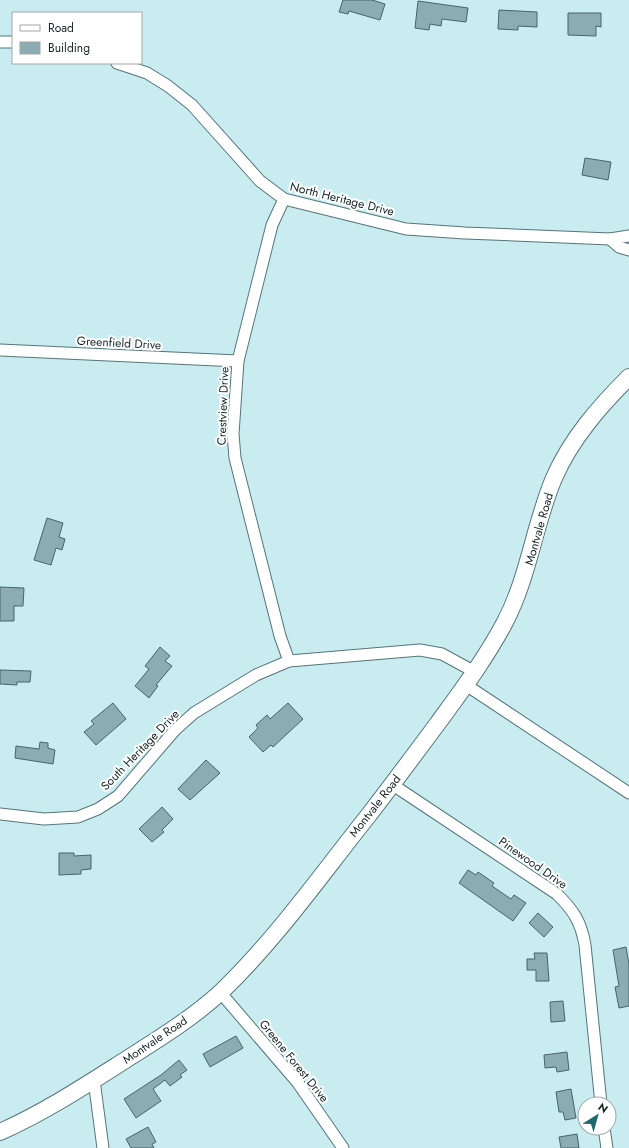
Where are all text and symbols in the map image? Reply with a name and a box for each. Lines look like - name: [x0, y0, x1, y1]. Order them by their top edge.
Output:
- legend: [12, 12, 142, 64]
- text: Road: [48, 19, 74, 37]
- text: Building: [48, 39, 90, 57]
- street label: North Heritage Drive: [288, 177, 396, 221]
- street label: Greenfield Drive: [76, 332, 162, 354]
- street label: Crestview Drive: [213, 366, 233, 446]
- street label: Montvale Road: [520, 491, 558, 567]
- street label: South Heritage Drive: [97, 706, 183, 794]
- street label: Montvale Road: [345, 771, 405, 841]
- street label: Pinewood Drive: [495, 833, 571, 893]
- street label: Montvale Road: [119, 1012, 191, 1068]
- street label: Greene Forest Drive: [255, 1016, 333, 1106]
- north arrow: [577, 1096, 617, 1136]
- text: N: [595, 1099, 611, 1117]

